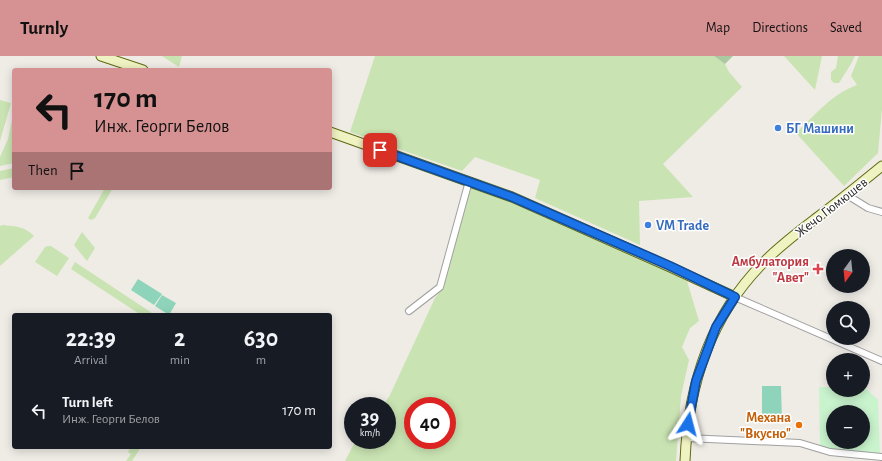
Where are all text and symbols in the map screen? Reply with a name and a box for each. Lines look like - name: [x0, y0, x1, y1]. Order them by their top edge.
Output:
- text: Turnly: [20, 19, 68, 38]
- text: Map: [706, 21, 730, 35]
- text: Directions: [752, 21, 808, 35]
- text: Saved: [830, 21, 862, 35]
- icon: left: [28, 84, 80, 136]
- text: 170 m: [94, 85, 158, 113]
- text: Инж. Георги Белов: [94, 118, 229, 136]
- place label: БГ Машини: [786, 122, 854, 136]
- marker: БГ Машини: [773, 123, 783, 133]
- pin: [363, 133, 397, 167]
- icon: arrive: [369, 139, 391, 161]
- icon: arrive: [66, 160, 88, 182]
- text: Then: [28, 163, 58, 178]
- street label: Жечо Гюмюшев: [793, 175, 871, 240]
- place label: VM Trade: [656, 219, 709, 233]
- marker: VM Trade: [643, 220, 653, 230]
- north arrow: [826, 249, 870, 293]
- map controls: [826, 249, 870, 449]
- place label: Амбулатория "Авет": [731, 255, 809, 285]
- marker: Амбулатория "Авет": [812, 263, 824, 275]
- button: search: [826, 301, 870, 345]
- text: 22:39: [66, 327, 116, 351]
- text: 2: [174, 327, 185, 351]
- text: 630: [244, 327, 278, 351]
- button: +: [826, 353, 870, 397]
- text: Arrival: [74, 354, 108, 367]
- text: min: [170, 354, 190, 367]
- text: m: [256, 354, 266, 367]
- text: Turn left: [62, 395, 113, 410]
- speed limit sign: 40: [404, 397, 456, 449]
- icon: left: [28, 400, 50, 422]
- text: 170 m: [282, 403, 316, 418]
- position arrow: [667, 403, 709, 445]
- button: −: [826, 405, 870, 449]
- text: 39: [361, 408, 379, 428]
- place label: Механа "Вкусно": [740, 411, 791, 441]
- text: Инж. Георги Белов: [62, 413, 160, 426]
- marker: Механа "Вкусно": [794, 420, 804, 430]
- text: km/h: [360, 428, 380, 438]

